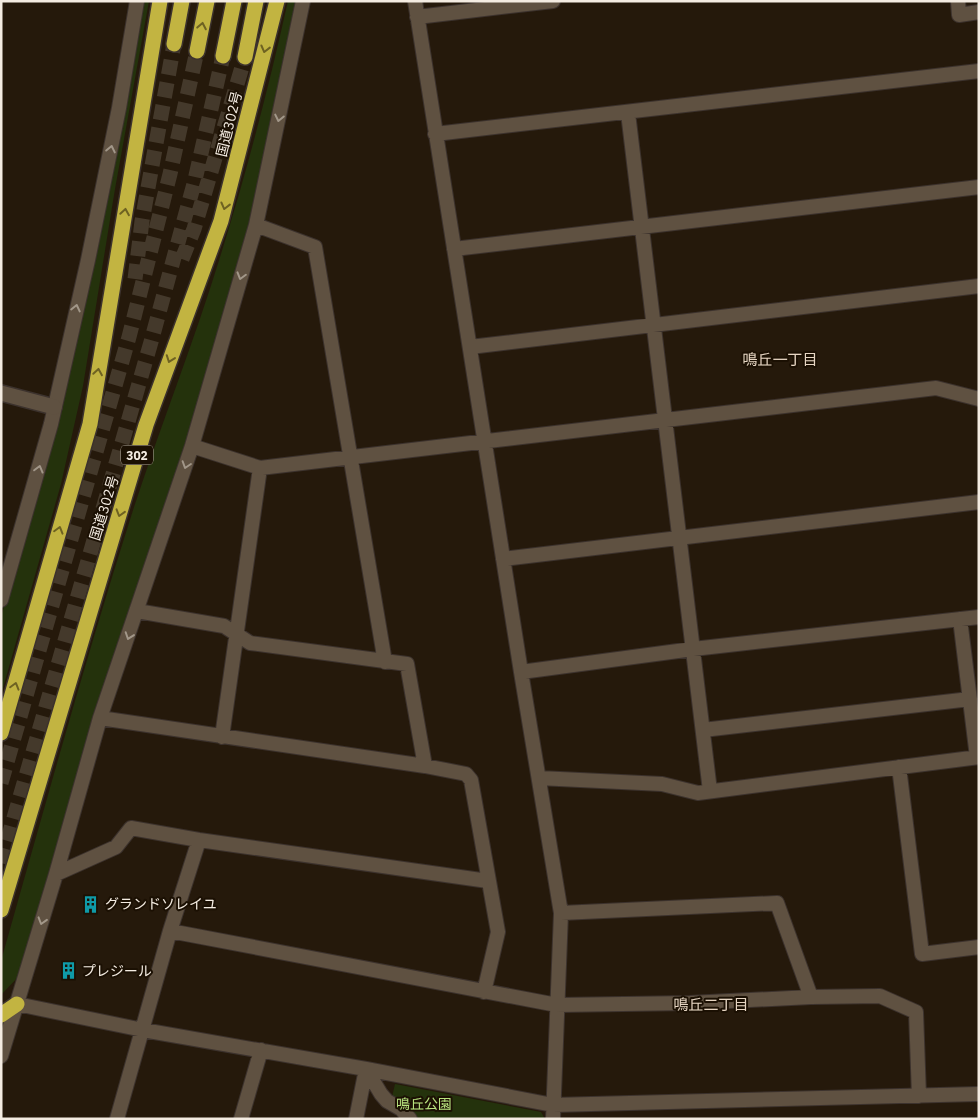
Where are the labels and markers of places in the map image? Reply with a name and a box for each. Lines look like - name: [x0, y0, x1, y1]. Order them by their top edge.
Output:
- building icon: グランドソレイユ: [81, 894, 101, 914]
- place label: グランドソレイユ: [105, 895, 217, 913]
- building icon: プレジール: [58, 961, 78, 981]
- place label: プレジール: [82, 962, 152, 980]

